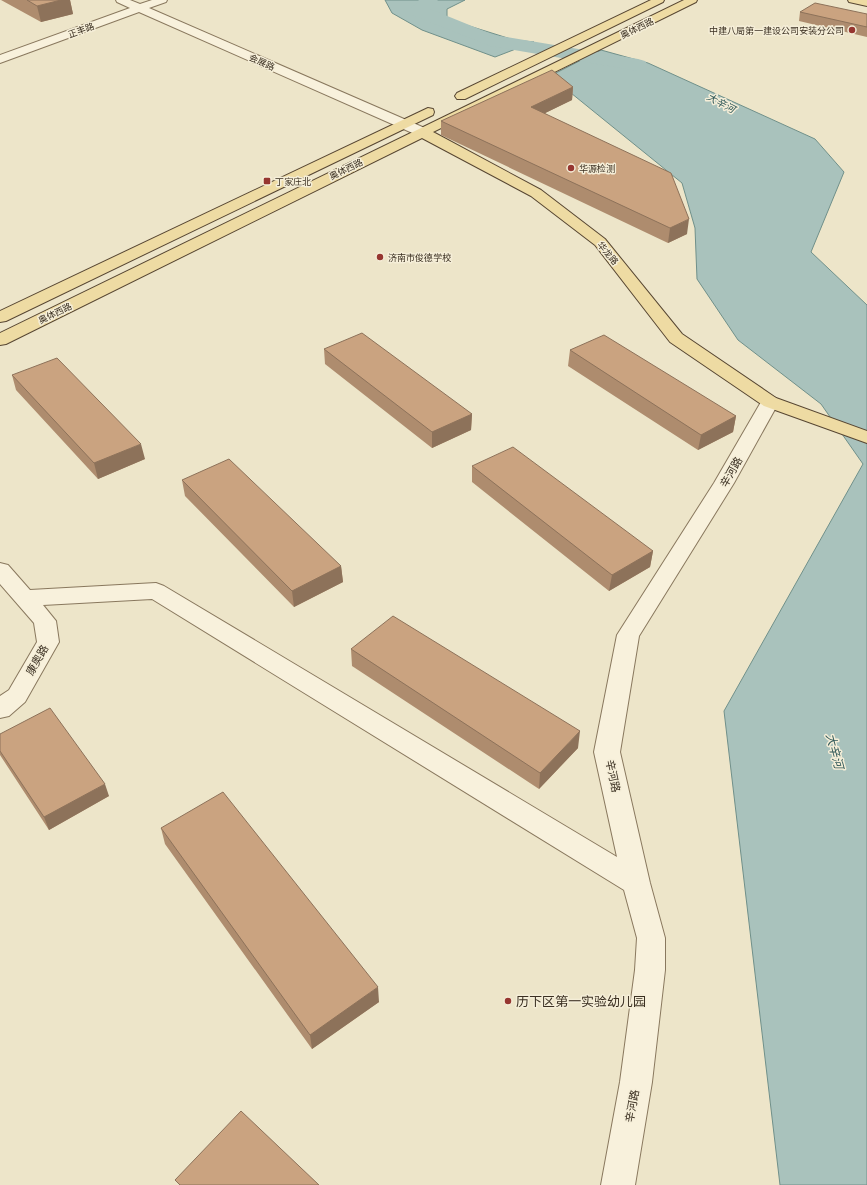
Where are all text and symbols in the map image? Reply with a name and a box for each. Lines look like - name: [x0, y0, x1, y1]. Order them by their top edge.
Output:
- street label: 奥体西路: [618, 15, 656, 41]
- street label: 正丰路: [66, 20, 96, 40]
- place label: 中建八局第一建设公司安装分公司: [709, 25, 844, 36]
- marker: 中建八局第一建设公司安装分公司: [847, 25, 857, 35]
- street label: 会展路: [247, 51, 277, 73]
- water label: 大辛河: [705, 90, 739, 117]
- street label: 奥体西路: [327, 156, 365, 182]
- marker: 华源检测: [566, 163, 576, 173]
- place label: 华源检测: [579, 163, 615, 174]
- marker: 丁家庄北: [262, 176, 272, 186]
- place label: 丁家庄北: [275, 176, 311, 187]
- street label: 华龙路: [595, 239, 621, 267]
- marker: 济南市俊德学校: [375, 252, 385, 262]
- place label: 济南市俊德学校: [388, 252, 452, 263]
- street label: 奥体西路: [36, 300, 74, 326]
- street label: 辛河路: [717, 454, 745, 490]
- street label: 康奥路: [23, 642, 51, 678]
- water label: 大辛河: [823, 732, 847, 772]
- street label: 辛河路: [603, 758, 623, 794]
- place label: 历下区第一实验幼儿园: [516, 993, 646, 1010]
- marker: 历下区第一实验幼儿园: [503, 996, 513, 1006]
- street label: 辛河路: [622, 1089, 642, 1123]

